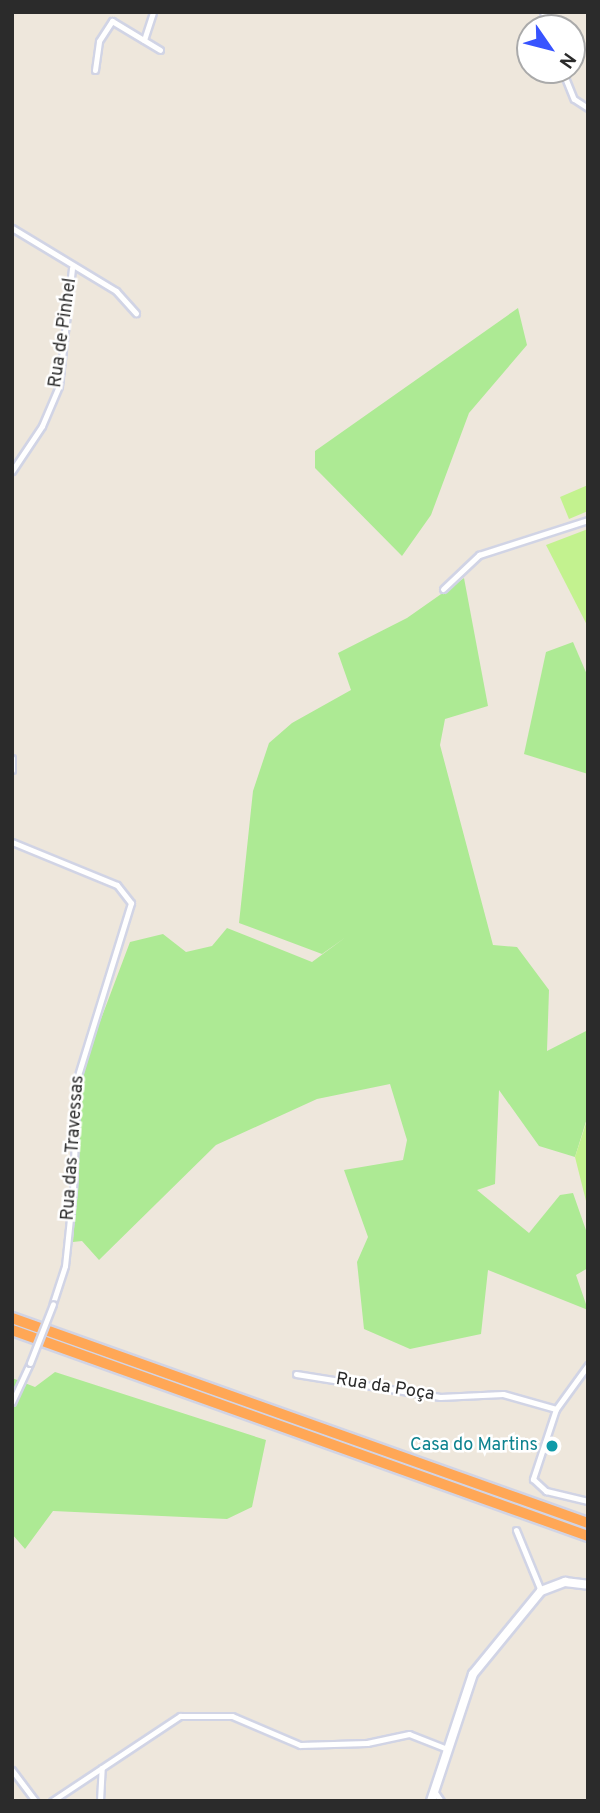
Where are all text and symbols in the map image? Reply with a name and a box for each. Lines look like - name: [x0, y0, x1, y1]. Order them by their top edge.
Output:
- north arrow: [516, 14, 586, 84]
- text: N: [553, 47, 580, 72]
- street label: Rua de Pinhel: [46, 277, 82, 389]
- street label: Rua das Travessas: [58, 1074, 90, 1222]
- street label: Rua da Poça: [334, 1370, 436, 1406]
- place label: Casa do Martins: [410, 1435, 538, 1457]
- marker: Casa do Martins: [544, 1438, 560, 1454]

